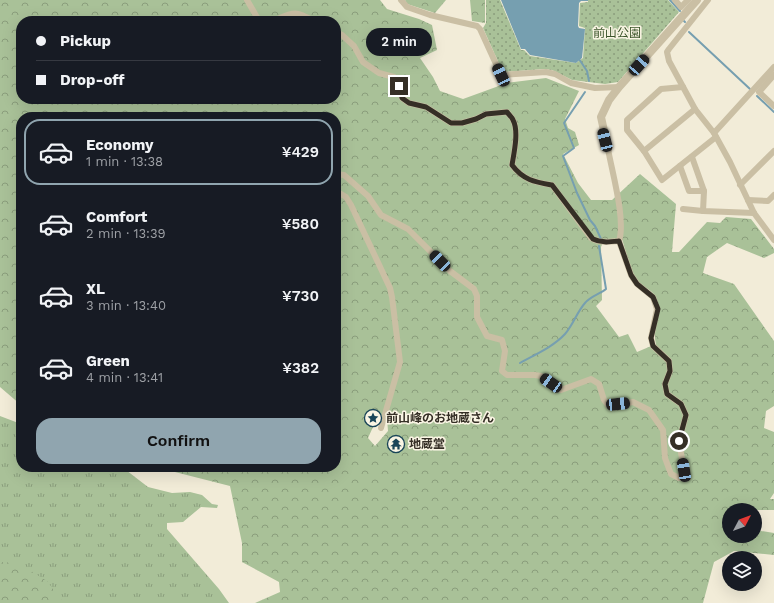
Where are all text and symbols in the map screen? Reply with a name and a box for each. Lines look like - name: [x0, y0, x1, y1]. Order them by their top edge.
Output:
- park label: 前山公園: [593, 26, 641, 40]
- callout: 2 min: [366, 28, 432, 56]
- text: Pickup: [60, 32, 111, 50]
- text: 2 min: [381, 34, 417, 49]
- car: [627, 52, 651, 78]
- car: [490, 62, 512, 88]
- text: Drop-off: [60, 71, 125, 89]
- route end: [390, 77, 408, 95]
- car: [596, 127, 614, 153]
- icon: car: [38, 134, 74, 170]
- text: Economy: [86, 136, 153, 154]
- text: ¥429: [282, 143, 319, 161]
- text: 1 min · 13:38: [86, 154, 163, 169]
- icon: car: [38, 206, 74, 242]
- text: Comfort: [86, 208, 147, 226]
- text: ¥580: [282, 215, 319, 233]
- text: 2 min · 13:39: [86, 226, 166, 241]
- car: [427, 248, 453, 274]
- icon: car: [38, 278, 74, 314]
- text: XL: [86, 280, 105, 298]
- text: ¥730: [282, 287, 319, 305]
- text: 3 min · 13:40: [86, 298, 166, 313]
- icon: car: [38, 350, 74, 386]
- text: Green: [86, 352, 130, 370]
- text: ¥382: [282, 359, 319, 377]
- text: 4 min · 13:41: [86, 370, 163, 385]
- car: [538, 371, 564, 395]
- car: [605, 397, 631, 411]
- place icon: 前山峰のお地蔵さん: [363, 408, 383, 428]
- place label: 前山峰のお地蔵さん: [386, 411, 494, 425]
- button: Confirm: [36, 418, 321, 464]
- route start: [670, 432, 688, 450]
- temple icon: 地蔵堂: [386, 434, 406, 454]
- place label: 地蔵堂: [409, 437, 445, 451]
- car: [676, 457, 692, 483]
- north arrow: [722, 503, 762, 543]
- map controls: [722, 503, 762, 591]
- button: layers: [722, 551, 762, 591]

